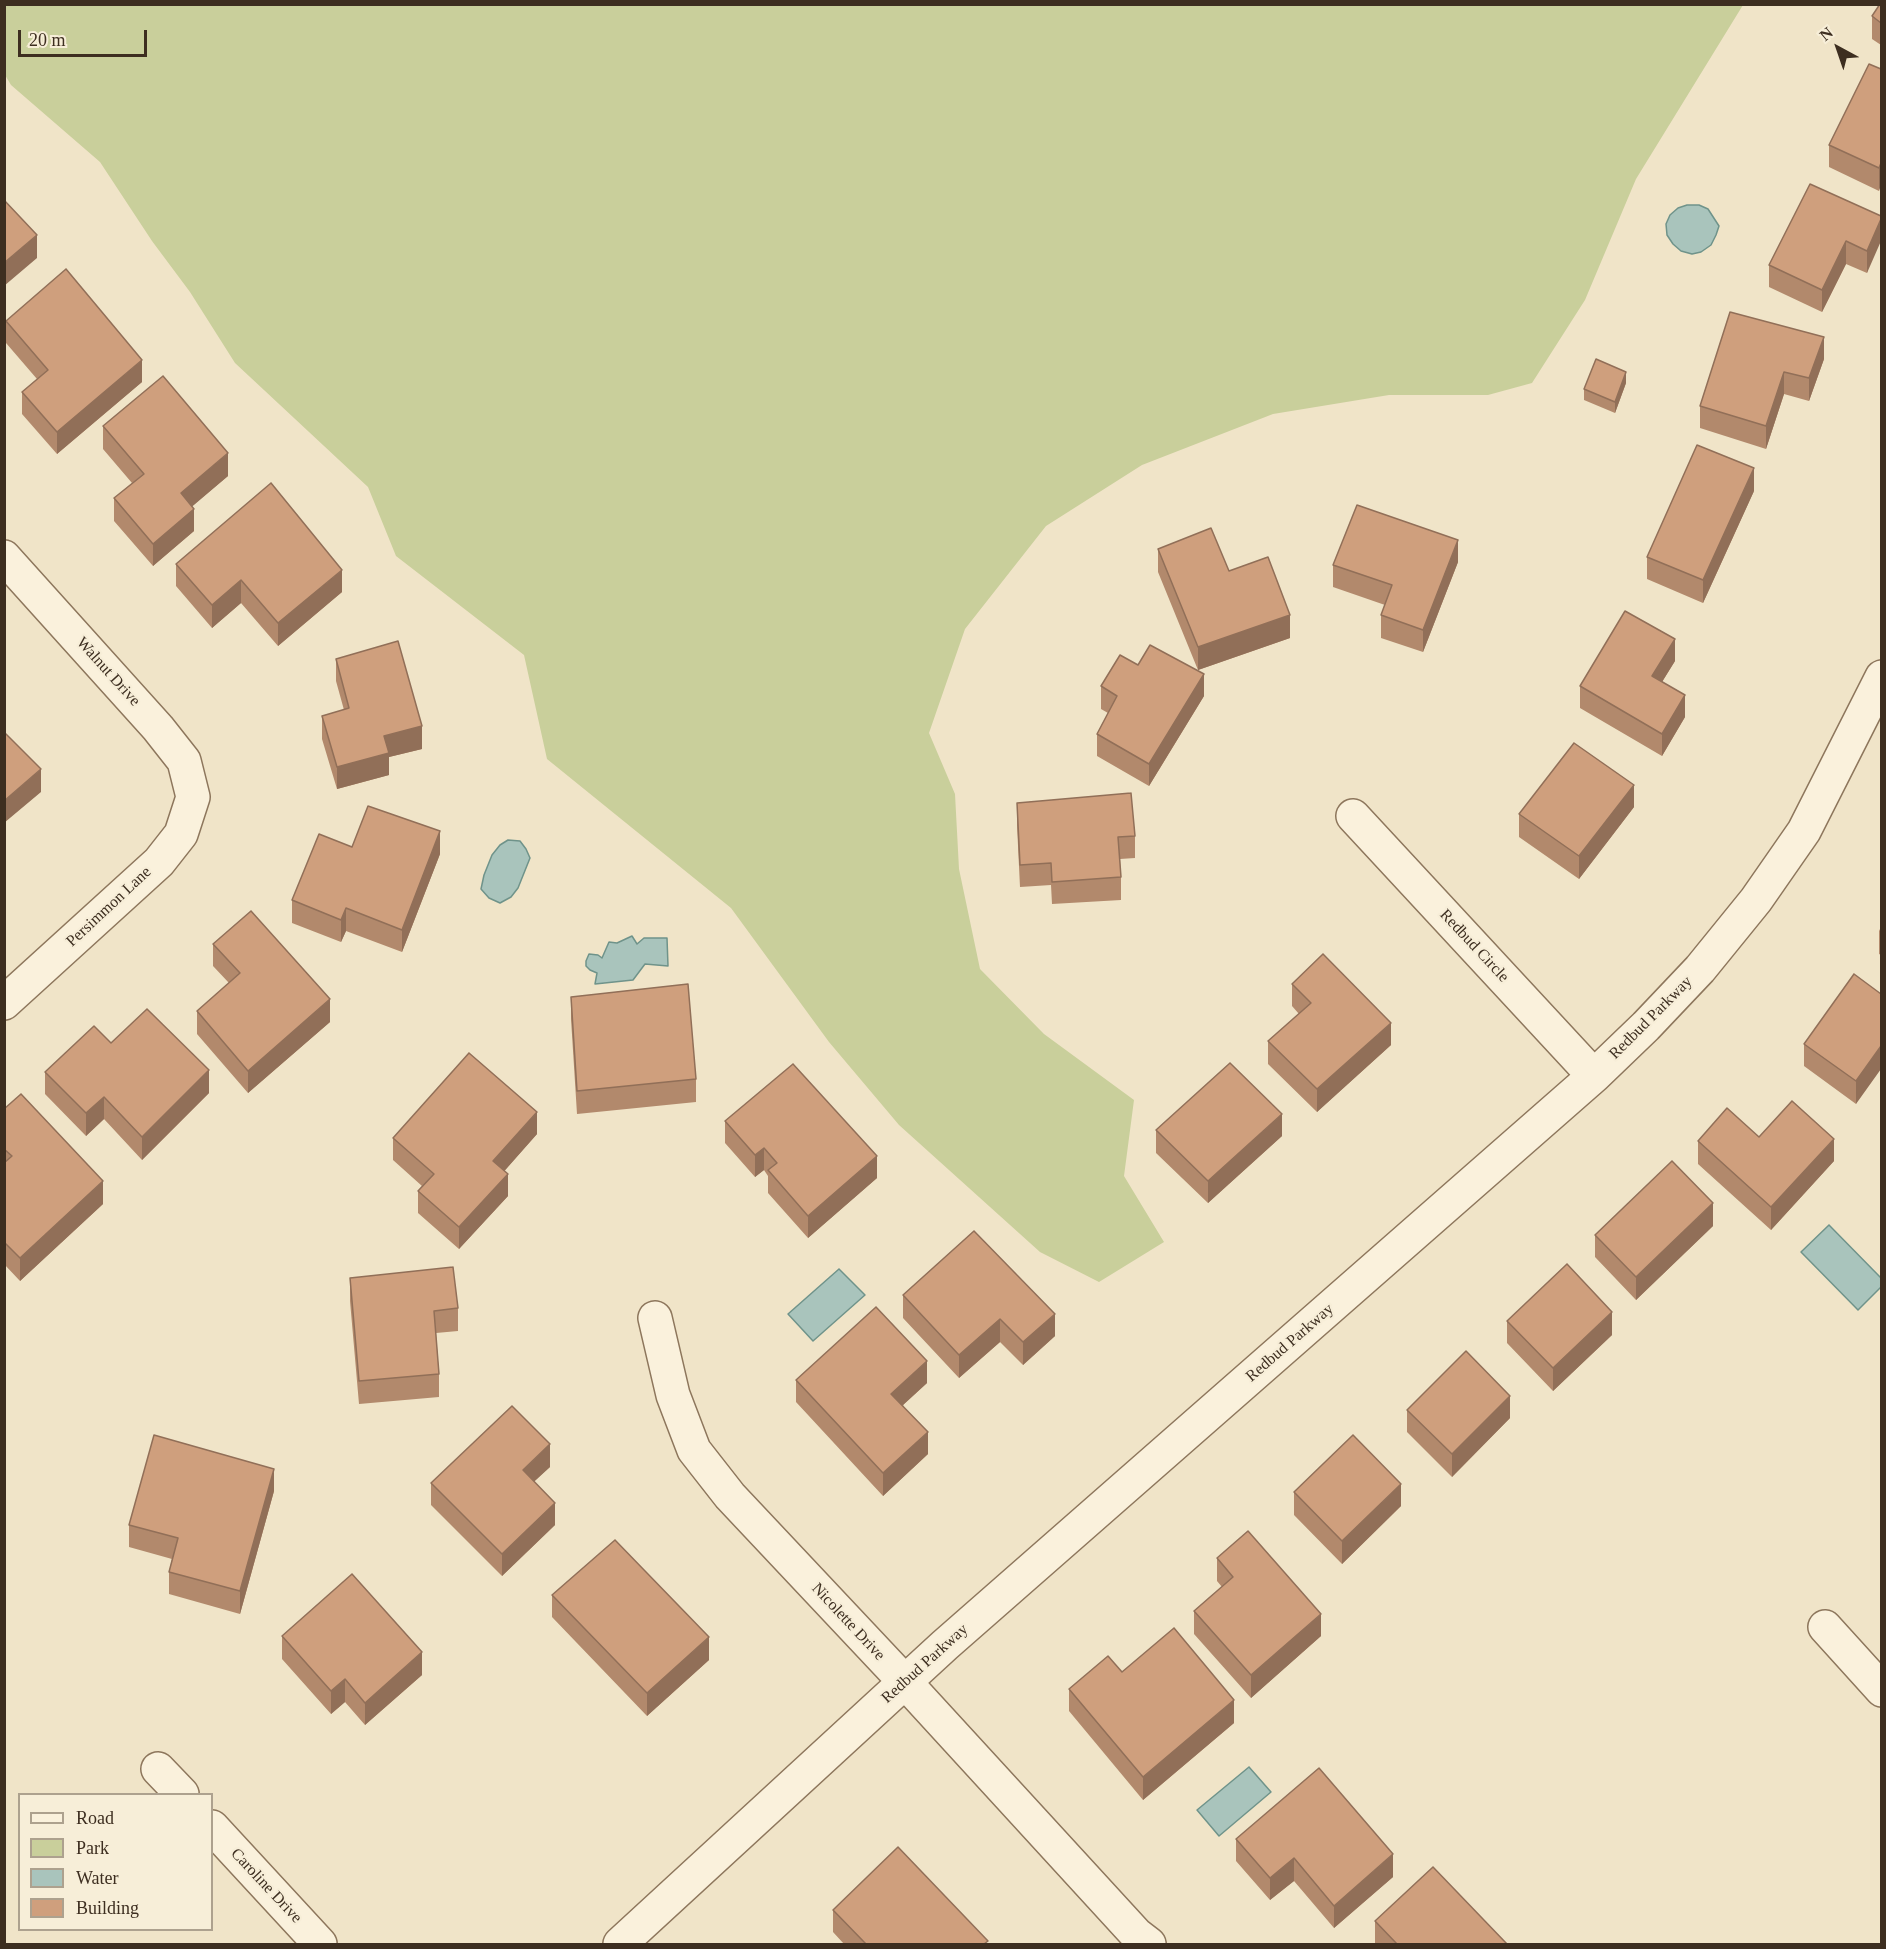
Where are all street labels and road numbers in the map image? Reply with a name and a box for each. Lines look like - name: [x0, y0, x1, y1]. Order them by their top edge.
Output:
- street label: Walnut Drive: [72, 634, 144, 710]
- street label: Persimmon Lane: [63, 863, 155, 951]
- street label: Redbud Circle: [1435, 905, 1513, 987]
- street label: Redbud Parkway: [1605, 972, 1697, 1064]
- street label: Redbud Parkway: [1242, 1300, 1338, 1386]
- street label: Nicolette Drive: [807, 1579, 889, 1665]
- street label: Redbud Parkway: [878, 1620, 972, 1708]
- street label: Caroline Drive: [226, 1845, 306, 1927]

